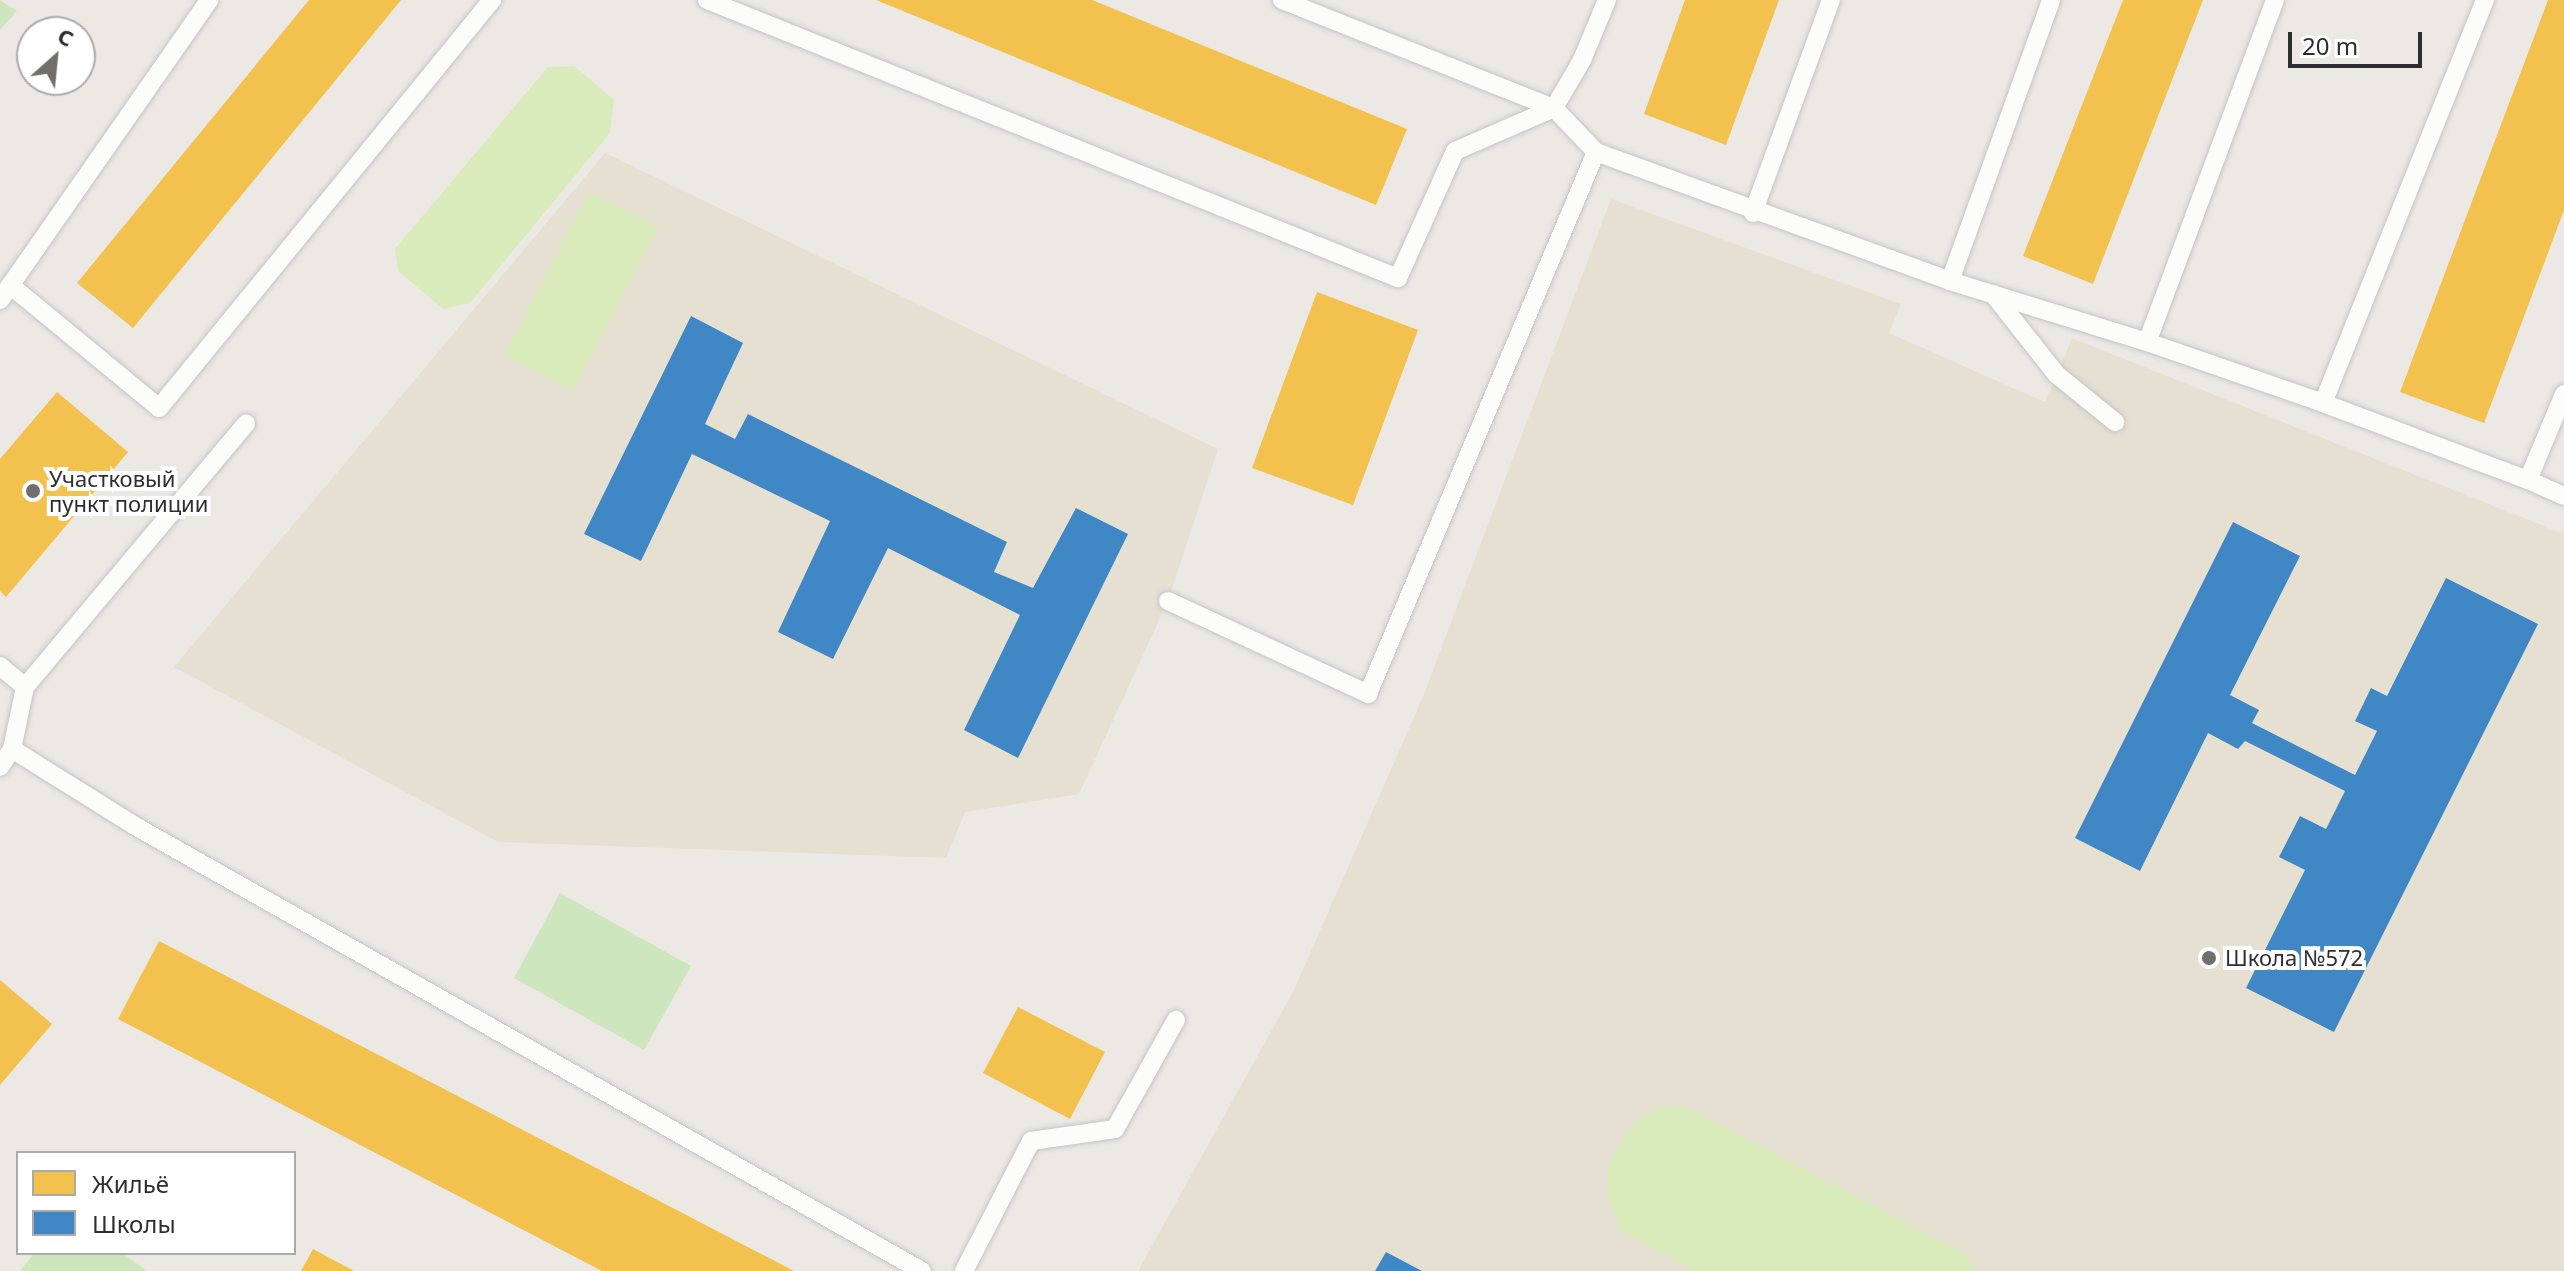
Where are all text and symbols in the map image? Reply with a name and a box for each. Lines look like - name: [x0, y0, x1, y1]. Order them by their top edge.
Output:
- north arrow: [16, 16, 96, 96]
- scale bar: [2292, 16, 2426, 66]
- text: С: [53, 20, 79, 53]
- text: 20 m: [2302, 29, 2358, 62]
- place label: Участковый пункт полиции: [49, 465, 208, 516]
- marker: Участковый пункт полиции: [24, 482, 42, 500]
- place label: Школа №572: [2225, 945, 2363, 971]
- marker: Школа №572: [2200, 949, 2218, 967]
- legend: [16, 1151, 296, 1255]
- text: Жильё: [92, 1167, 169, 1200]
- text: Школы: [92, 1207, 176, 1240]

